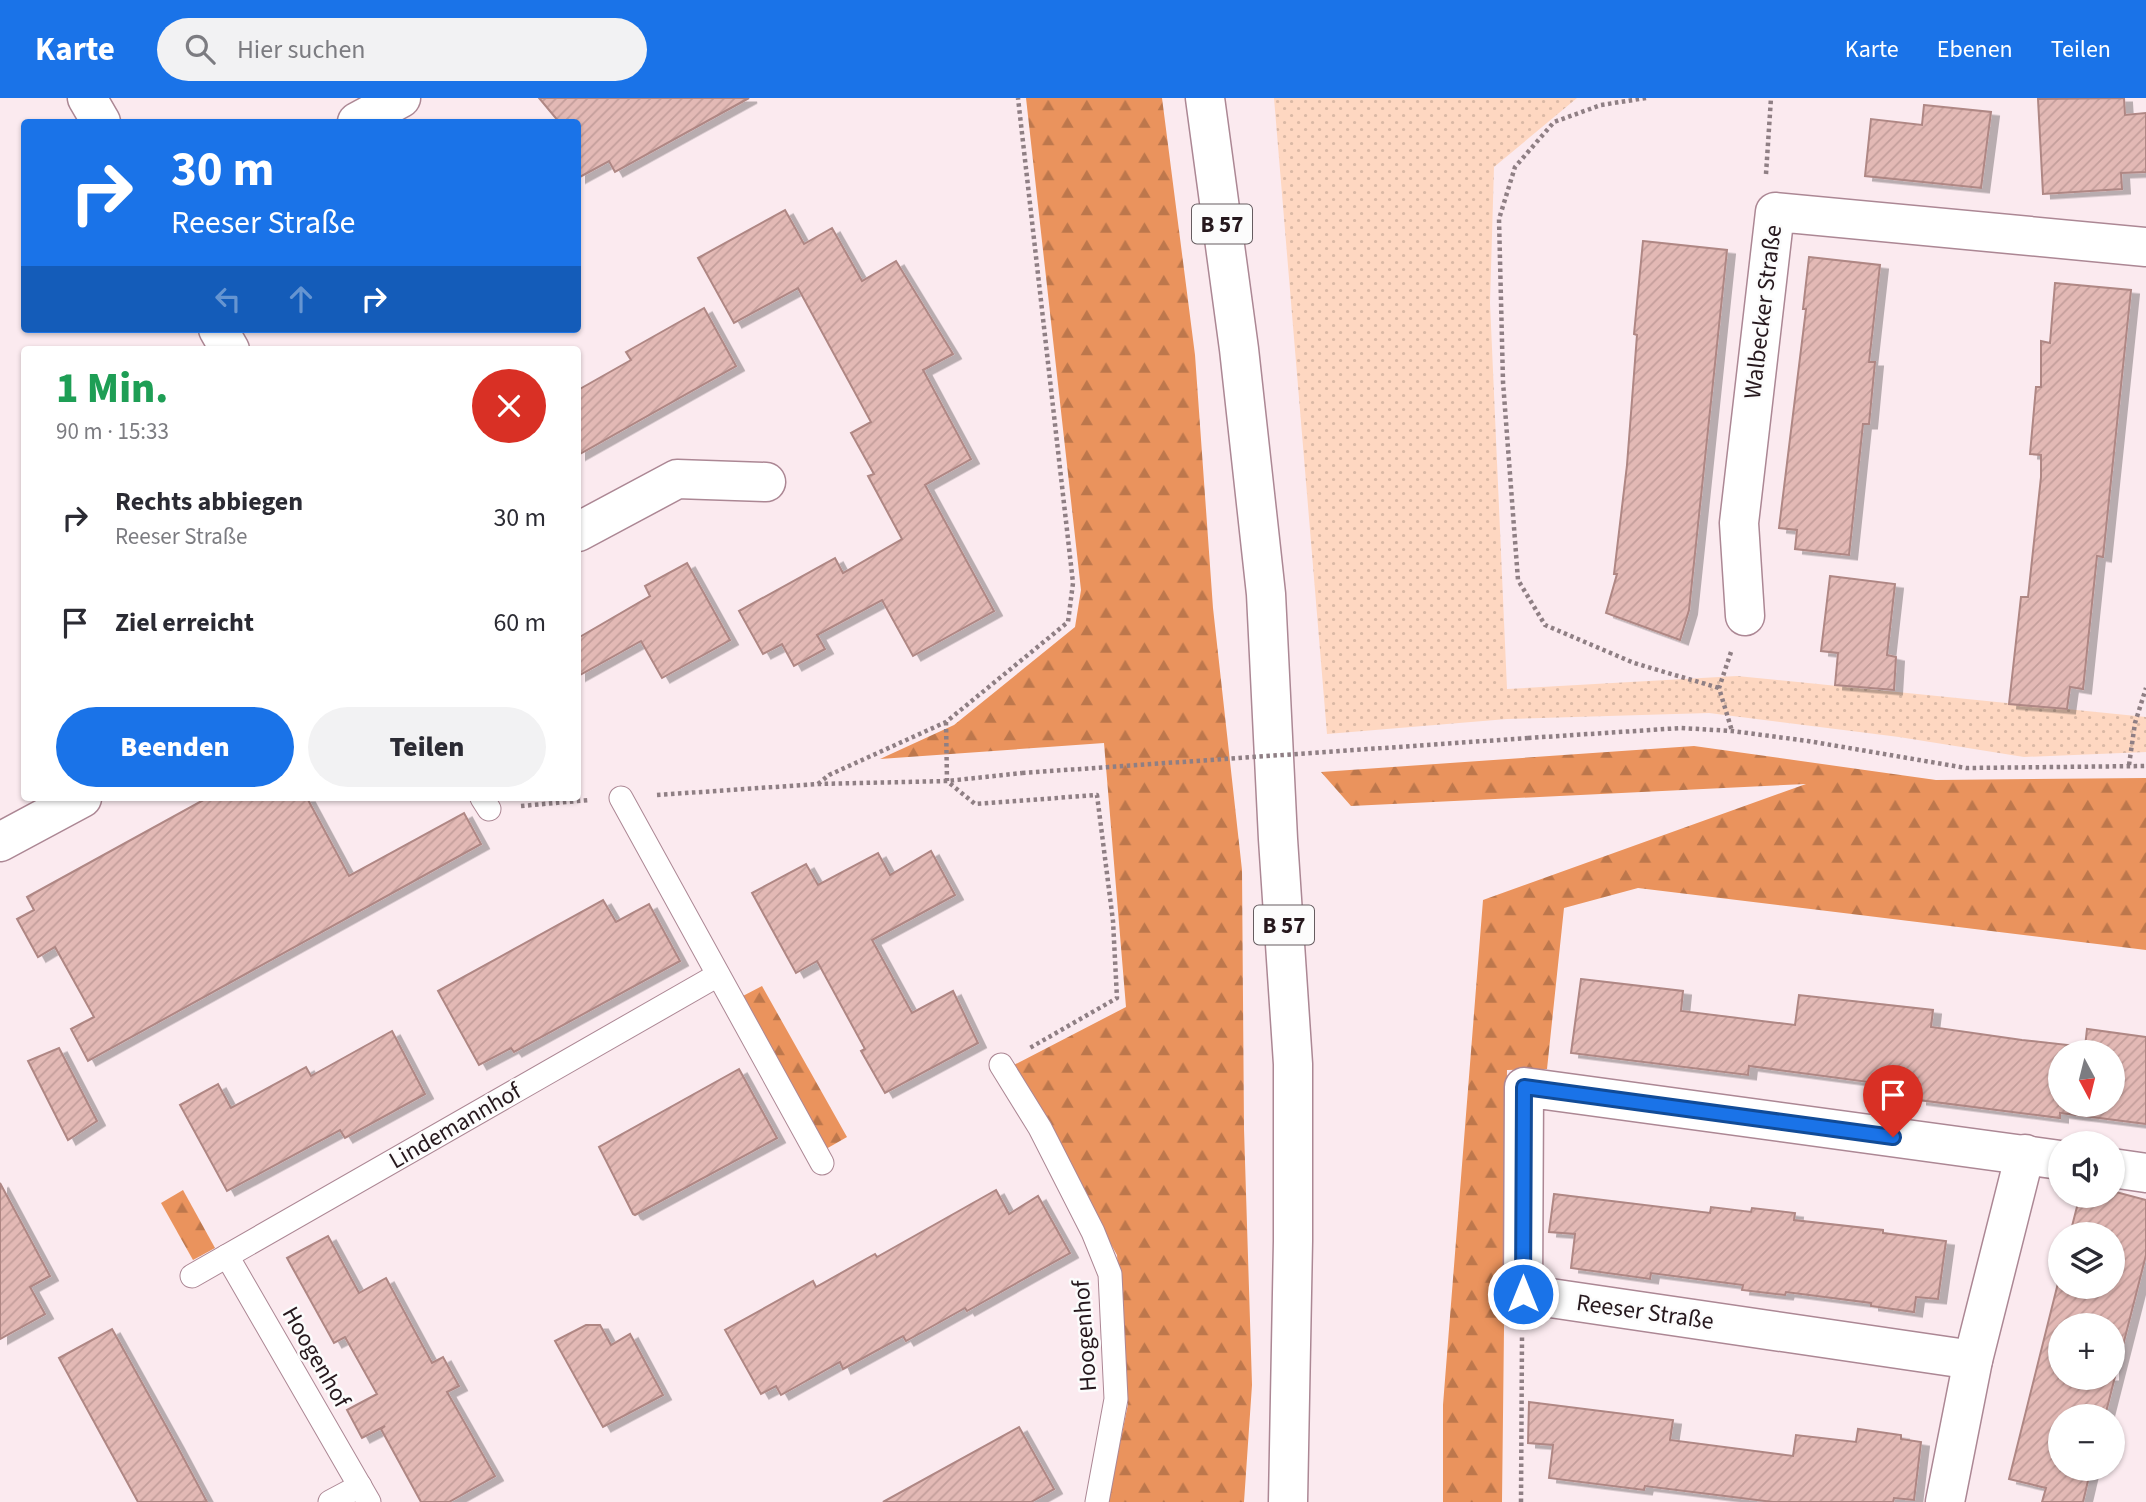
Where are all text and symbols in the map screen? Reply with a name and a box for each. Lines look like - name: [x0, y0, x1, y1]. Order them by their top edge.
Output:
- search box: [157, 18, 647, 81]
- text: Karte: [35, 26, 115, 73]
- icon: search: [181, 30, 219, 68]
- text: Hier suchen: [237, 31, 366, 68]
- text: Karte: [1845, 32, 1899, 67]
- text: Ebenen: [1937, 32, 2013, 67]
- text: Teilen: [2051, 32, 2111, 67]
- text: 30 m: [171, 135, 275, 205]
- icon: right: [56, 147, 147, 238]
- text: Reeser Straße: [171, 200, 355, 246]
- road number: B 57: [1192, 204, 1252, 244]
- street label: Walbecker Straße: [1735, 223, 1791, 401]
- icon: left: [209, 280, 247, 318]
- icon: ahead: [282, 280, 320, 318]
- icon: right: [355, 280, 393, 318]
- text: 1 Min.: [56, 359, 168, 419]
- button: close: [472, 369, 546, 443]
- text: 90 m · 15:33: [56, 415, 169, 448]
- text: Rechts abbiegen: [115, 483, 303, 520]
- icon: right: [56, 499, 94, 537]
- text: 30 m: [493, 499, 546, 536]
- text: Reeser Straße: [115, 520, 248, 553]
- icon: arrive: [56, 604, 94, 642]
- text: Ziel erreicht: [115, 604, 254, 641]
- text: 60 m: [493, 604, 546, 641]
- button: Beenden: [56, 707, 294, 787]
- button: Teilen: [308, 707, 546, 787]
- road number: B 57: [1254, 905, 1314, 944]
- north arrow: [2048, 1040, 2124, 1116]
- map controls: [2048, 1040, 2125, 1481]
- pin: [1863, 1065, 1923, 1137]
- street label: Lindemannhof: [383, 1074, 528, 1178]
- icon: arrive: [1874, 1076, 1912, 1114]
- button: sound: [2048, 1131, 2125, 1208]
- button: layers: [2048, 1222, 2125, 1299]
- position arrow: [1486, 1257, 1560, 1331]
- street label: Hoogenhof: [1064, 1278, 1106, 1393]
- street label: Reeser Straße: [1574, 1285, 1716, 1339]
- street label: Hoogenhof: [273, 1300, 360, 1415]
- button: +: [2048, 1313, 2125, 1390]
- button: −: [2048, 1404, 2125, 1481]

